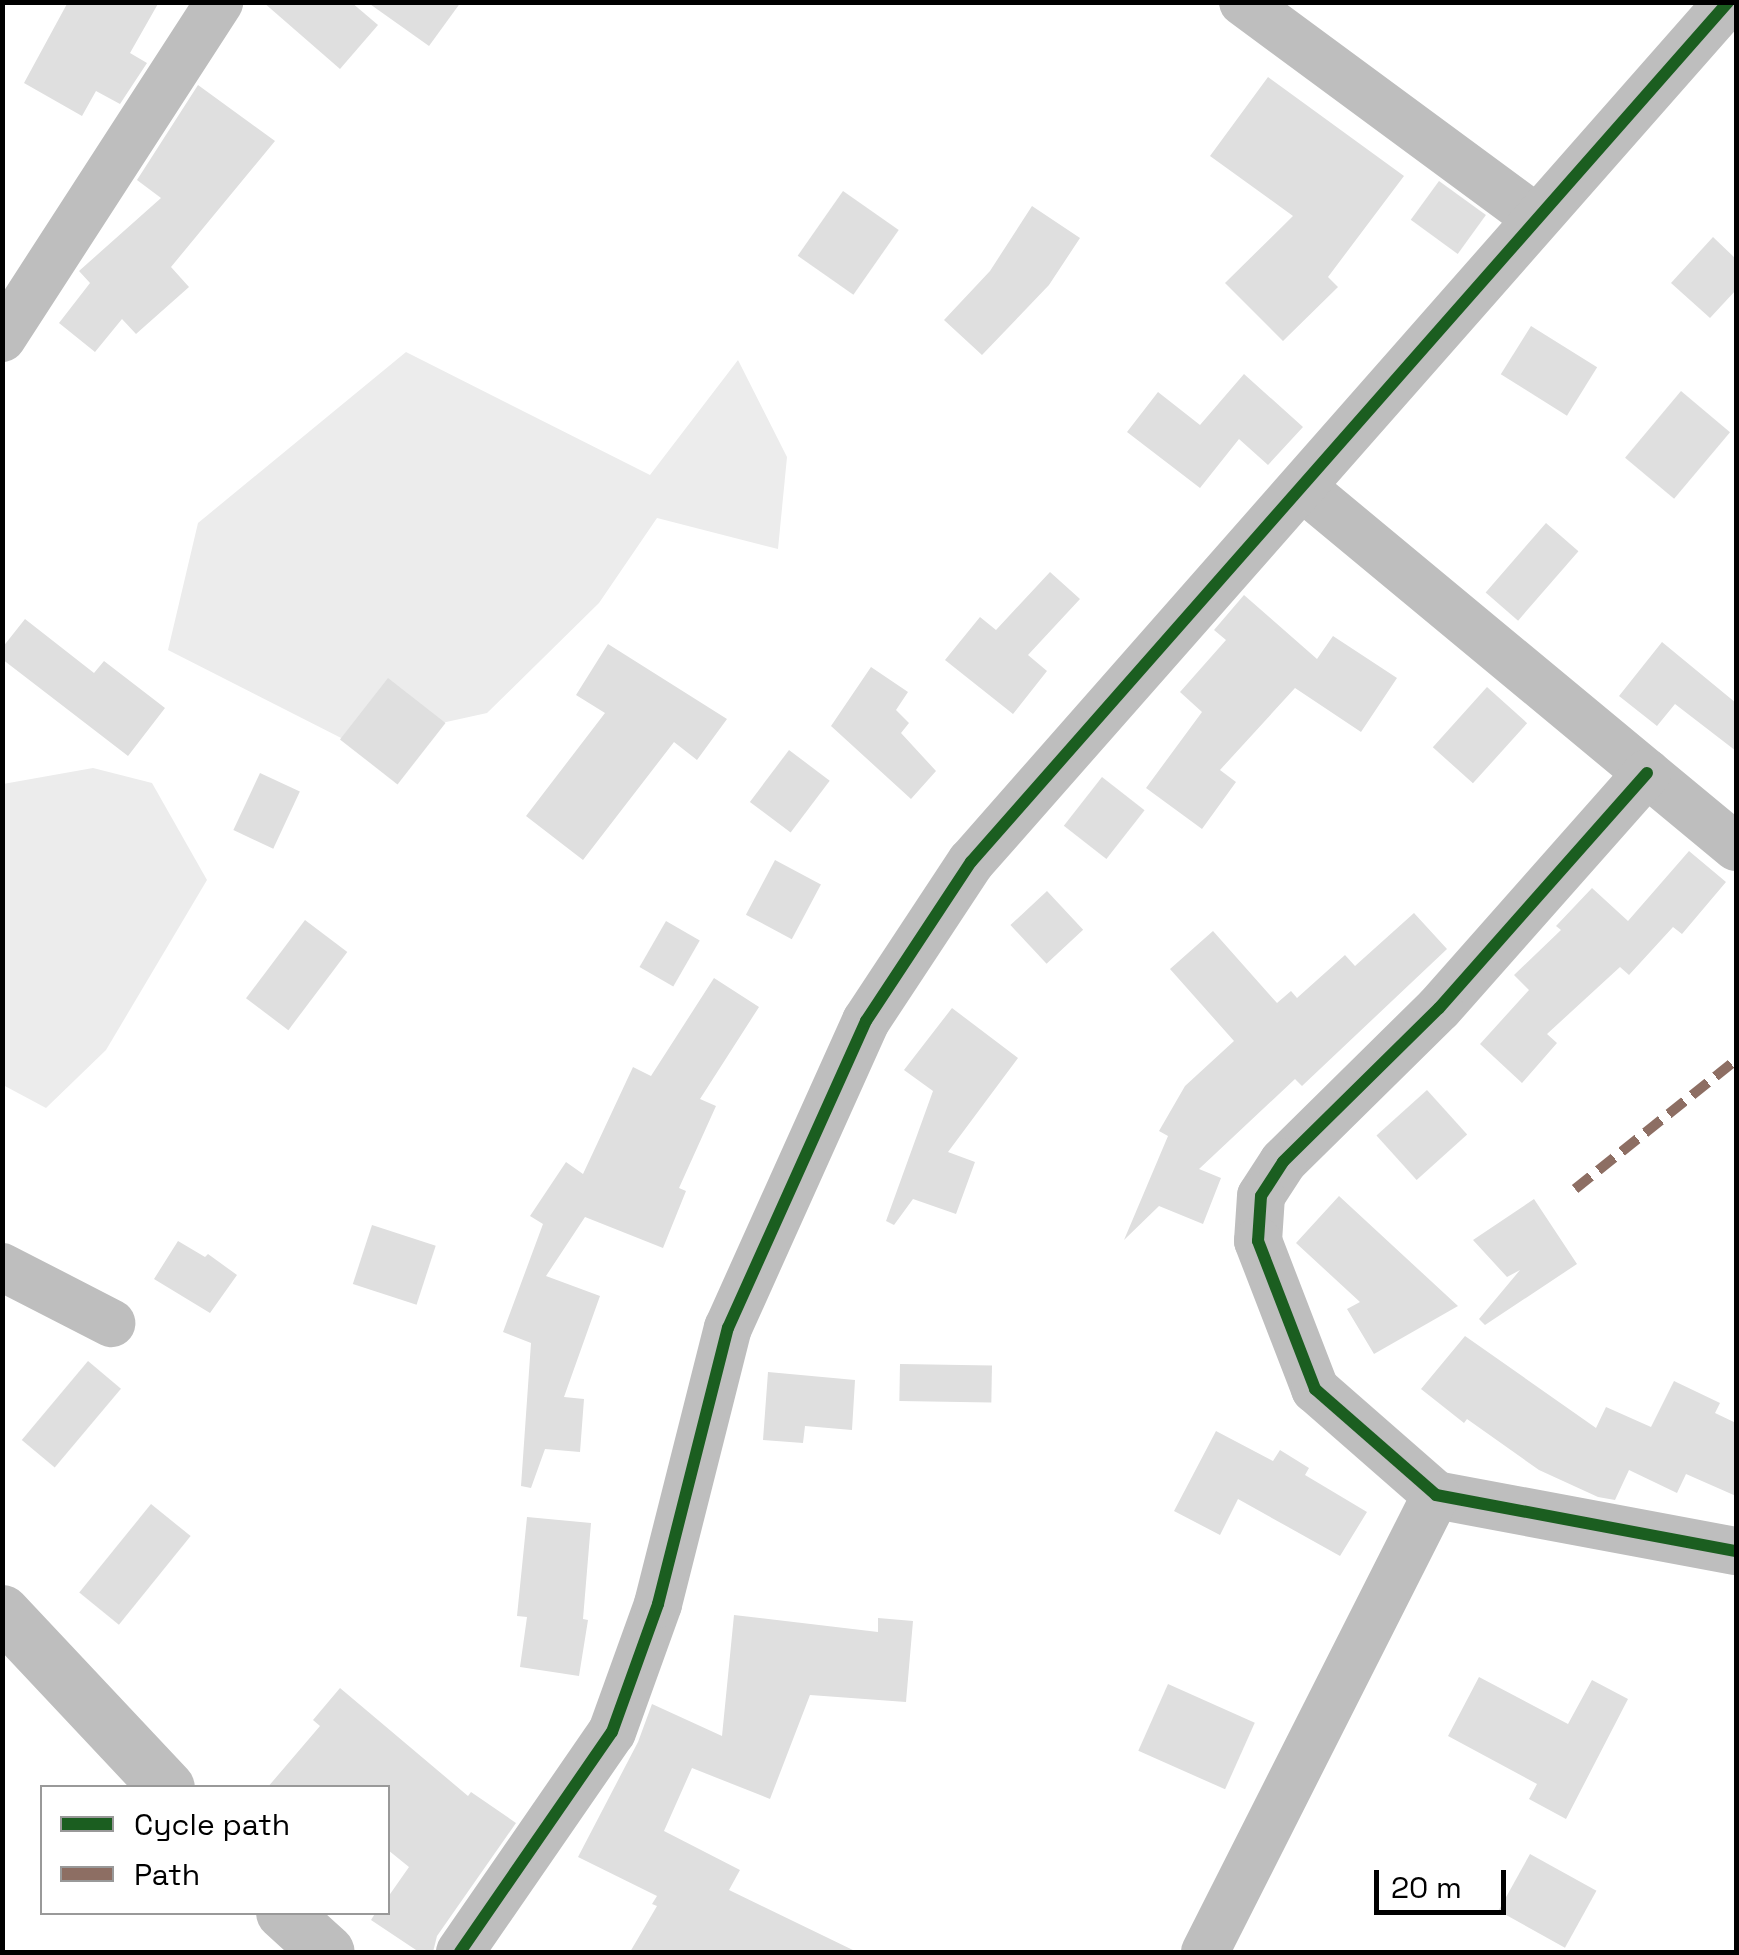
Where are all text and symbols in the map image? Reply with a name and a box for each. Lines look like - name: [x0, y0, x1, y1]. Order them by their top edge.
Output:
- legend: [40, 1785, 390, 1915]
- text: Cycle path: [134, 1805, 290, 1844]
- scale bar: [1379, 1850, 1512, 1912]
- text: Path: [134, 1855, 200, 1894]
- text: 20 m: [1391, 1868, 1462, 1907]

